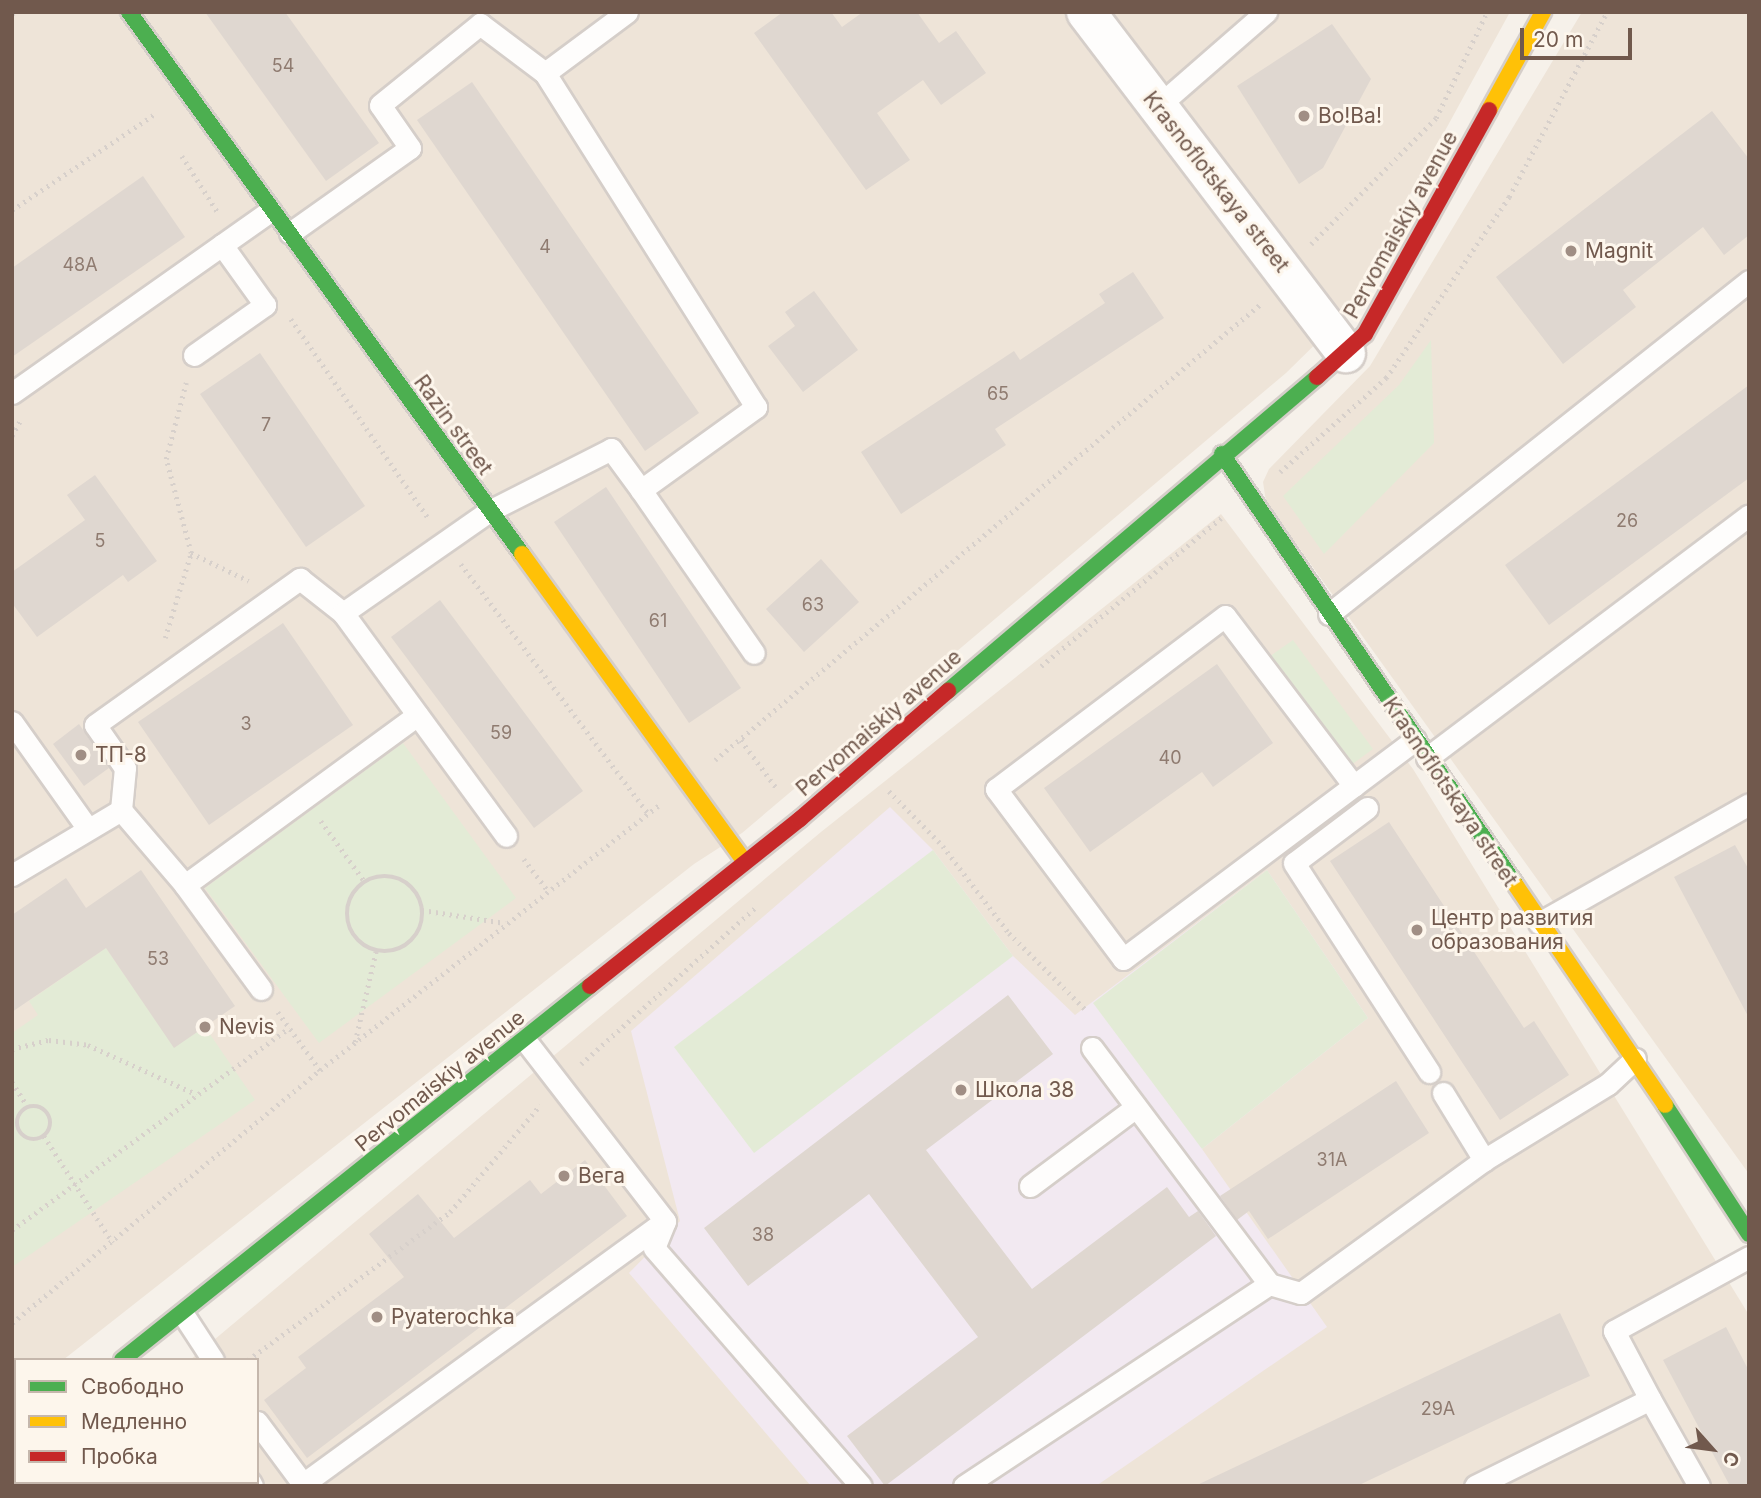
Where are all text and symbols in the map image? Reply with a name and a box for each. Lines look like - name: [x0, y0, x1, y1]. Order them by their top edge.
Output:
- scale bar: [1523, 14, 1635, 58]
- text: 20 m: [1533, 27, 1583, 52]
- house number: 54: [272, 55, 294, 77]
- street label: Krasnoflotskaya street: [1138, 87, 1294, 277]
- place label: Во!Ва!: [1318, 103, 1382, 129]
- marker: Во!Ва!: [1296, 108, 1312, 124]
- street label: Pervomaiskiy avenue: [1339, 127, 1463, 323]
- house number: 4: [539, 236, 551, 258]
- place label: Magnit: [1585, 238, 1653, 264]
- marker: Magnit: [1563, 243, 1579, 259]
- house number: 48А: [62, 254, 98, 276]
- street label: Razin street: [408, 370, 498, 480]
- house number: 65: [987, 383, 1009, 405]
- house number: 7: [261, 414, 271, 436]
- house number: 26: [1616, 510, 1638, 532]
- house number: 5: [95, 530, 105, 552]
- house number: 63: [802, 594, 824, 616]
- house number: 61: [649, 610, 667, 632]
- street label: Pervomaiskiy avenue: [791, 644, 967, 802]
- street label: Krasnoflotskaya street: [1377, 693, 1523, 891]
- house number: 3: [240, 713, 252, 735]
- house number: 59: [490, 722, 512, 744]
- place label: ТП-8: [95, 742, 147, 768]
- marker: ТП-8: [73, 747, 89, 763]
- house number: 40: [1159, 747, 1181, 769]
- place label: Центр развития образования: [1431, 905, 1593, 955]
- marker: Центр развития образования: [1409, 922, 1425, 938]
- house number: 53: [147, 948, 169, 970]
- street label: Pervomaiskiy avenue: [350, 1005, 530, 1157]
- place label: Nevis: [219, 1014, 275, 1040]
- marker: Nevis: [197, 1019, 213, 1035]
- place label: Школа 38: [975, 1077, 1074, 1103]
- marker: Школа 38: [953, 1082, 969, 1098]
- house number: 31А: [1317, 1149, 1347, 1171]
- place label: Вега: [578, 1163, 625, 1189]
- marker: Вега: [556, 1168, 572, 1184]
- house number: 38: [752, 1224, 774, 1246]
- place label: Pyaterochka: [391, 1304, 515, 1330]
- marker: Pyaterochka: [369, 1309, 385, 1325]
- legend: [14, 1358, 259, 1484]
- text: Свободно: [81, 1374, 184, 1399]
- house number: 29А: [1421, 1398, 1455, 1420]
- text: Медленно: [81, 1409, 187, 1434]
- north arrow: [1677, 1414, 1747, 1484]
- text: Пробка: [81, 1444, 158, 1469]
- text: С: [1718, 1447, 1744, 1471]

